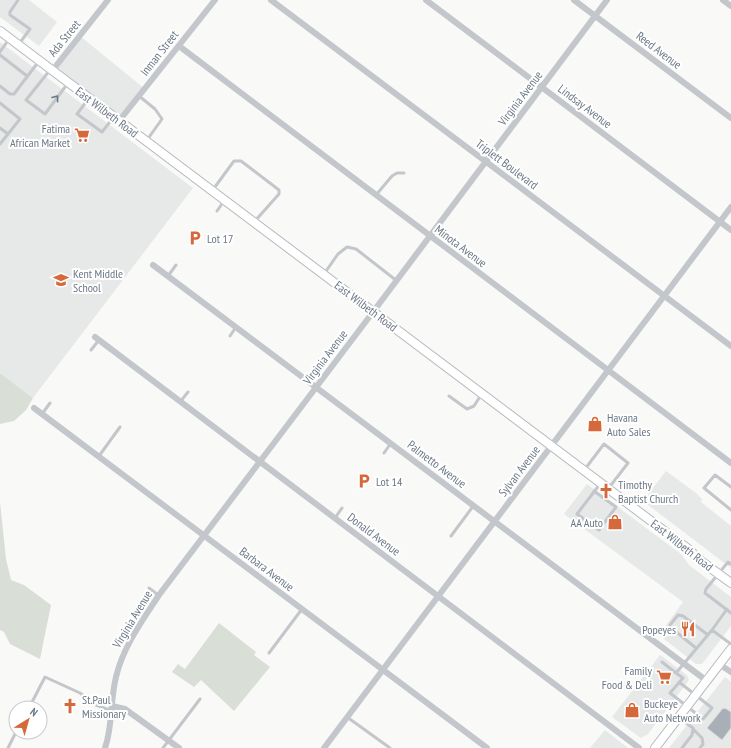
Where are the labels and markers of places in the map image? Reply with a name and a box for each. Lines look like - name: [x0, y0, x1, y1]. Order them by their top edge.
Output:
- place label: Fatima African Market: [10, 121, 71, 150]
- supermarket icon: Fatima African Market: [73, 126, 91, 144]
- parking icon: Lot 17: [186, 229, 204, 247]
- place label: Lot 17: [207, 231, 233, 246]
- place label: Kent Middle School: [73, 266, 123, 295]
- school or university icon: Kent Middle School: [52, 271, 70, 289]
- place label: Havana Auto Sales: [607, 410, 651, 439]
- shop icon: Havana Auto Sales: [586, 415, 604, 433]
- parking icon: Lot 14: [355, 472, 373, 490]
- place label: Lot 14: [376, 474, 403, 489]
- place label: Timothy Baptist Church: [618, 477, 678, 506]
- church icon: Timothy Baptist Church: [597, 482, 615, 500]
- shop icon: AA Auto: [606, 513, 624, 531]
- place label: AA Auto: [571, 515, 603, 530]
- restaurant icon: Popeyes: [679, 620, 697, 638]
- place label: Popeyes: [642, 622, 676, 637]
- place label: Family Food & Deli: [602, 663, 652, 692]
- supermarket icon: Family Food & Deli: [655, 668, 673, 686]
- place label: St.Paul Missionary: [82, 692, 127, 721]
- place label: Buckeye Auto Network: [644, 696, 701, 725]
- church icon: St.Paul Missionary: [61, 697, 79, 715]
- shop icon: Buckeye Auto Network: [623, 701, 641, 719]

